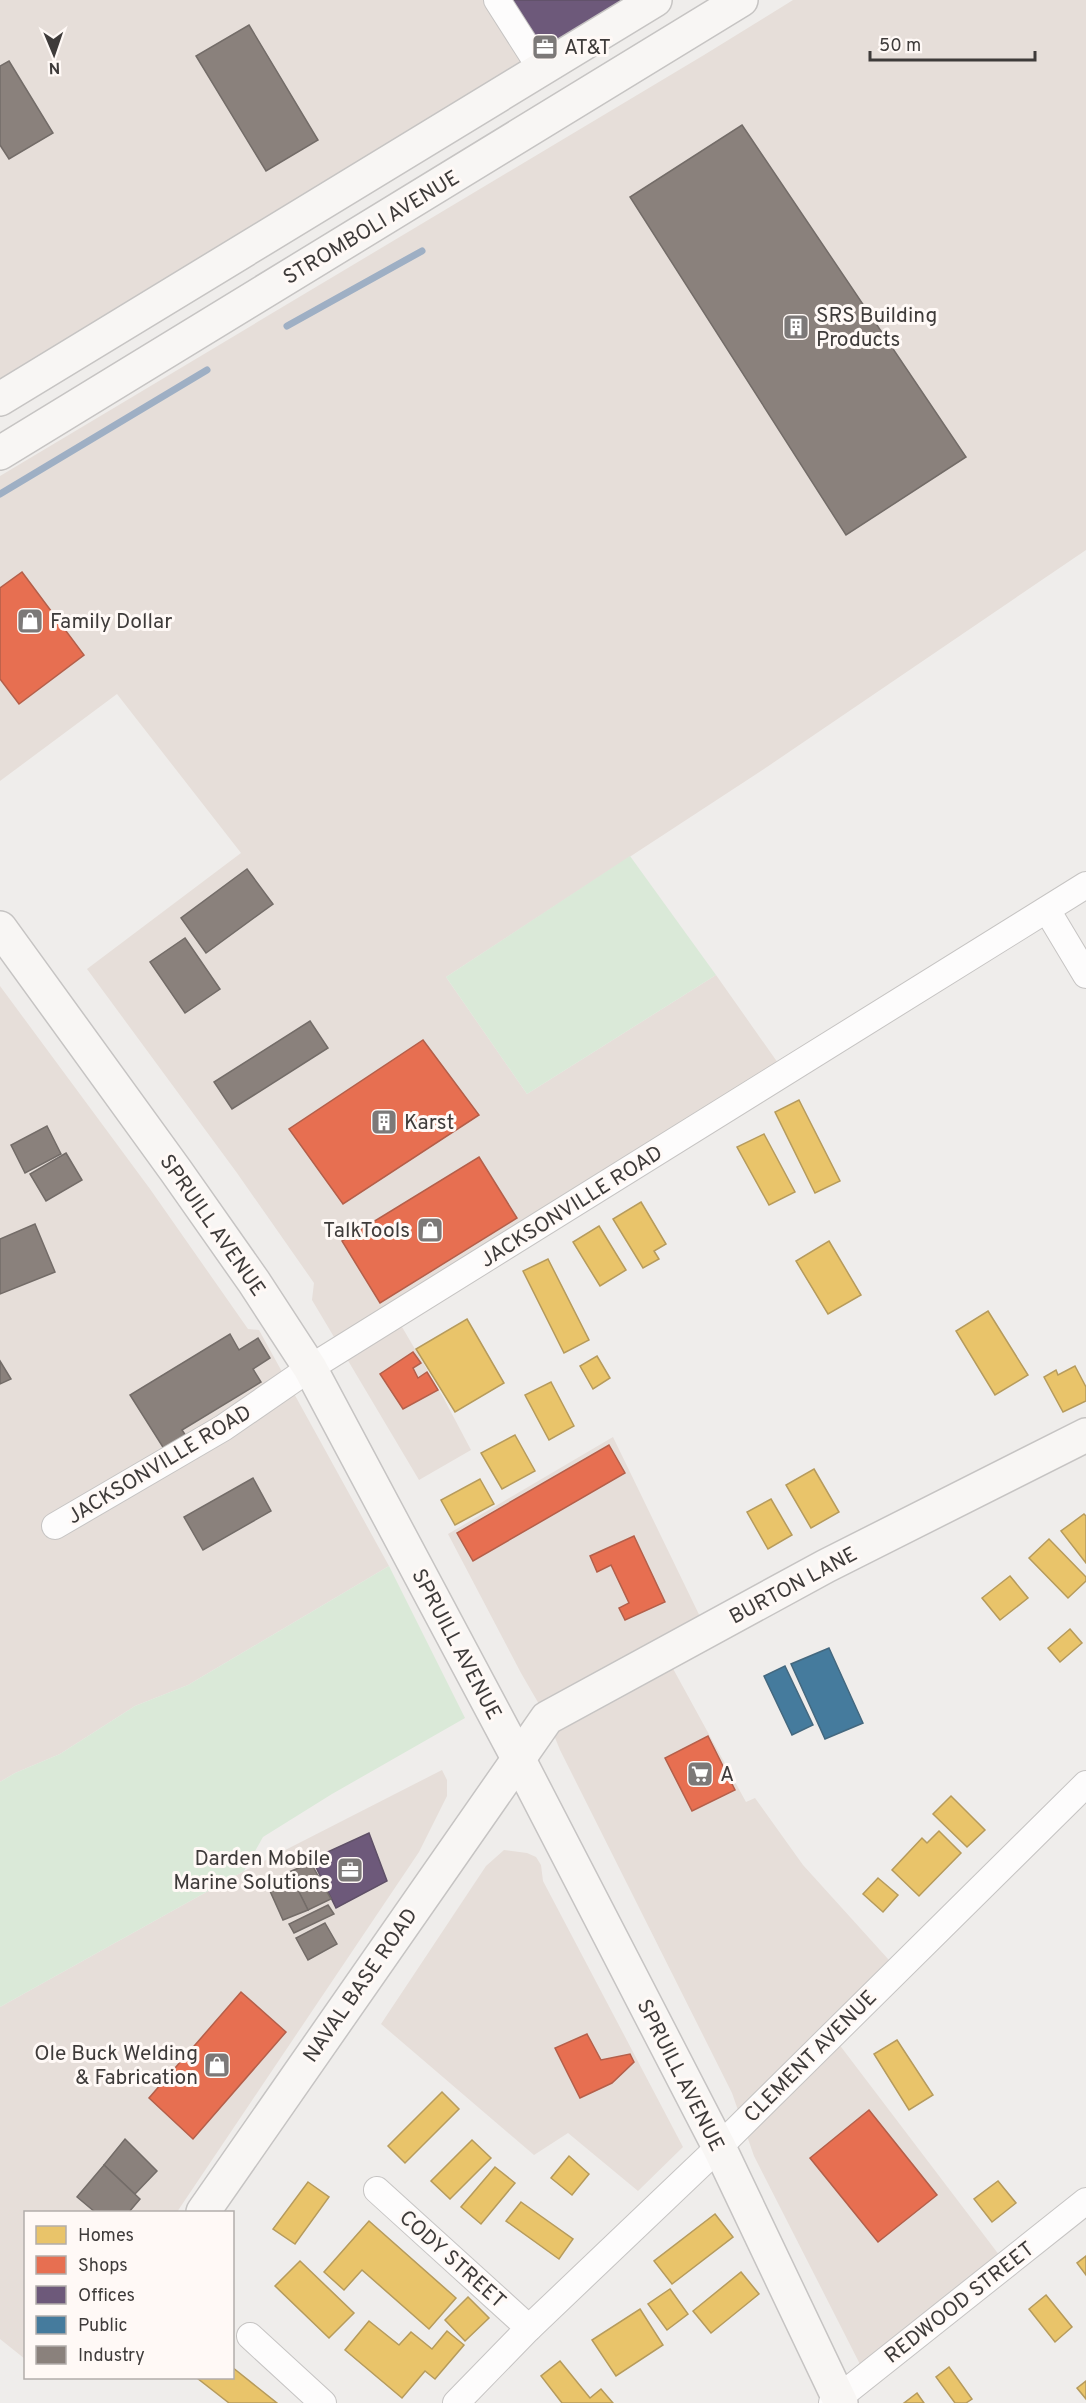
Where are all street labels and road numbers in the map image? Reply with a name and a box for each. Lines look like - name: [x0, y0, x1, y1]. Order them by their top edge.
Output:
- street label: STROMBOLI AVENUE: [279, 165, 465, 292]
- street label: JACKSONVILLE ROAD: [475, 1140, 668, 1274]
- street label: SPRUILL AVENUE: [153, 1150, 271, 1302]
- street label: JACKSONVILLE ROAD: [63, 1400, 257, 1531]
- street label: BURTON LANE: [725, 1541, 862, 1631]
- street label: SPRUILL AVENUE: [405, 1565, 507, 1725]
- street label: NAVAL BASE ROAD: [298, 1903, 425, 2068]
- street label: CLEMENT AVENUE: [739, 1985, 883, 2129]
- street label: SPRUILL AVENUE: [630, 1995, 730, 2156]
- street label: CODY STREET: [393, 2205, 511, 2315]
- street label: REDWOOD STREET: [879, 2236, 1040, 2370]

